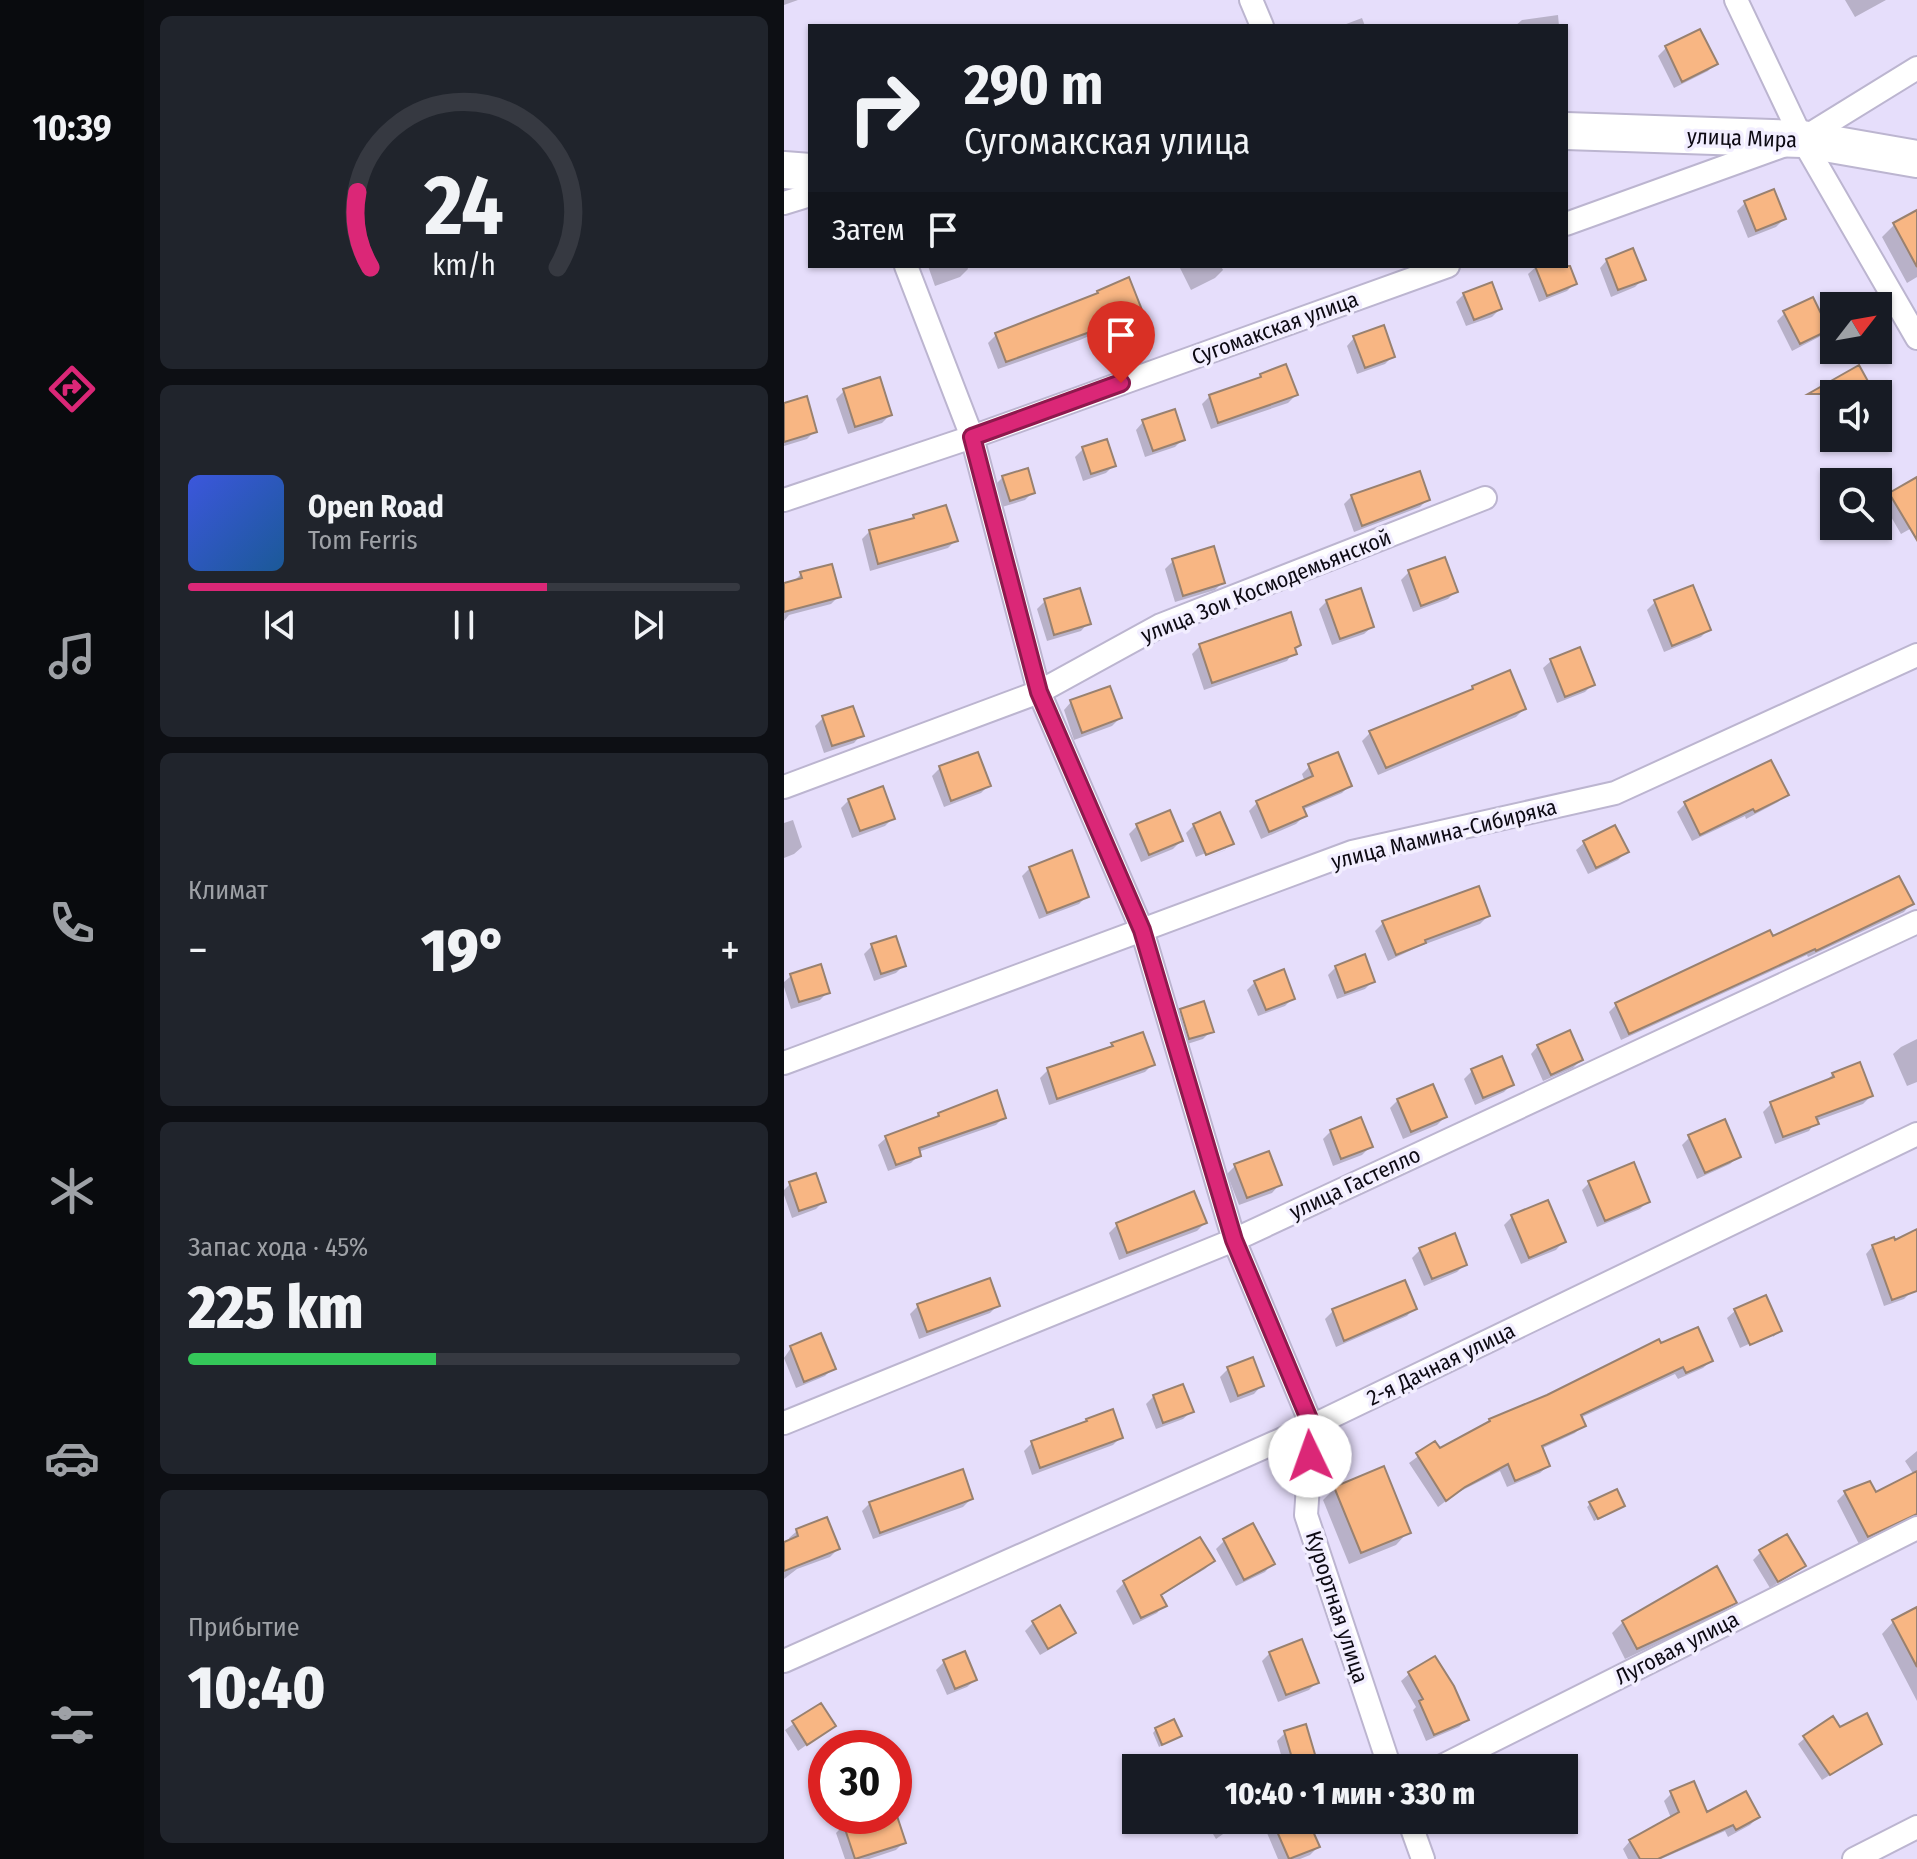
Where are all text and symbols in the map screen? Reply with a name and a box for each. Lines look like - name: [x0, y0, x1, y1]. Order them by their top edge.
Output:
- text: 290 m: [964, 52, 1104, 119]
- icon: right: [832, 56, 936, 160]
- text: 10:39: [32, 106, 112, 150]
- text: Сугомакская улица: [964, 120, 1251, 164]
- street label: улица Мира: [1687, 123, 1797, 153]
- text: 24: [423, 156, 504, 256]
- icon: arrive: [921, 208, 965, 252]
- text: Затем: [832, 212, 905, 248]
- text: km/h: [432, 248, 496, 283]
- street label: Сугомакская улица: [1188, 285, 1362, 371]
- north arrow: [1820, 292, 1892, 364]
- map controls: [1820, 292, 1892, 540]
- pin: [1087, 301, 1155, 383]
- icon: arrive: [1099, 313, 1143, 357]
- icon: directions: [44, 361, 100, 417]
- button: sound: [1820, 380, 1892, 452]
- button: search: [1820, 468, 1892, 540]
- text: Open Road: [308, 489, 444, 525]
- street label: улица Зои Космодемьянской: [1137, 523, 1395, 649]
- text: Tom Ferris: [308, 525, 418, 556]
- icon: previous: [258, 603, 302, 647]
- icon: pause: [442, 603, 486, 647]
- icon: next: [626, 603, 670, 647]
- icon: music: [44, 628, 100, 684]
- street label: улица Мамина-Сибиряка: [1328, 793, 1560, 875]
- text: Климат: [188, 875, 268, 906]
- icon: phone: [44, 895, 100, 951]
- text: 19°: [421, 915, 507, 987]
- text: −: [188, 924, 208, 977]
- text: +: [720, 924, 740, 977]
- street label: улица Гастелло: [1285, 1141, 1425, 1225]
- icon: climate: [44, 1163, 100, 1219]
- text: Запас хода · 45%: [188, 1232, 368, 1263]
- text: 225 km: [188, 1272, 363, 1344]
- street label: 2-я Дачная улица: [1363, 1317, 1519, 1411]
- position arrow: [1268, 1414, 1352, 1498]
- icon: car: [44, 1430, 100, 1486]
- street label: Курортная улица: [1300, 1527, 1374, 1687]
- street label: Луговая улица: [1611, 1605, 1743, 1691]
- text: Прибытие: [188, 1612, 300, 1643]
- text: 10:40: [188, 1652, 325, 1724]
- icon: filters: [44, 1697, 100, 1753]
- speed limit sign: 30: [808, 1730, 912, 1834]
- text: 10:40 · 1 мин · 330 m: [1225, 1776, 1475, 1812]

